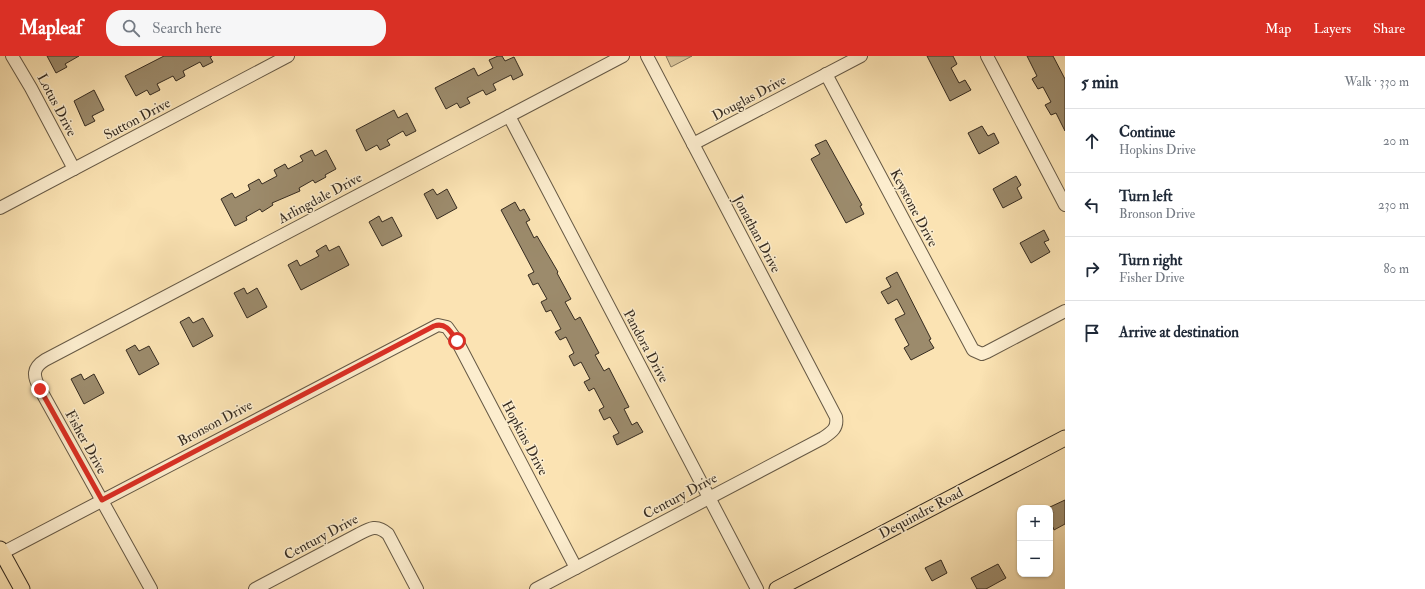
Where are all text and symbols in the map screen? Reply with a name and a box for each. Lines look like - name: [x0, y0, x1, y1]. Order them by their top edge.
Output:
- search box: [106, 10, 386, 46]
- text: Mapleaf: [20, 16, 82, 40]
- icon: search: [120, 17, 142, 39]
- text: Search here: [152, 19, 222, 38]
- text: Map: [1265, 20, 1291, 37]
- text: Layers: [1313, 20, 1351, 37]
- text: Share: [1373, 20, 1405, 37]
- street label: Lotus Drive: [33, 71, 81, 139]
- street label: Douglas Drive: [709, 71, 789, 125]
- text: 5 min: [1081, 72, 1119, 93]
- text: Walk · 330 m: [1345, 74, 1409, 90]
- street label: Sutton Drive: [101, 94, 173, 144]
- text: Continue: [1119, 123, 1175, 142]
- icon: ahead: [1081, 130, 1103, 152]
- text: 20 m: [1383, 133, 1409, 149]
- text: Hopkins Drive: [1119, 142, 1196, 158]
- street label: Keystone Drive: [885, 166, 942, 250]
- street label: Arlingdale Drive: [274, 169, 365, 228]
- text: Turn left: [1119, 187, 1173, 206]
- street label: Jonathan Drive: [729, 192, 785, 276]
- icon: left: [1081, 194, 1103, 216]
- text: 230 m: [1378, 197, 1409, 213]
- text: Bronson Drive: [1119, 206, 1195, 222]
- text: Turn right: [1119, 251, 1182, 270]
- icon: right: [1081, 258, 1103, 280]
- text: 80 m: [1383, 261, 1409, 277]
- text: Fisher Drive: [1119, 270, 1185, 286]
- street label: Pandora Drive: [620, 307, 672, 386]
- icon: arrive: [1081, 322, 1103, 344]
- text: Arrive at destination: [1119, 323, 1239, 342]
- route start: [448, 332, 466, 350]
- route end: [31, 380, 49, 398]
- street label: Bronson Drive: [175, 396, 255, 450]
- street label: Hopkins Drive: [497, 398, 552, 479]
- street label: Fisher Drive: [61, 407, 111, 477]
- street label: Century Drive: [640, 469, 721, 523]
- street label: Dequindre Road: [876, 484, 966, 542]
- map controls: [1017, 505, 1053, 577]
- button: +: [1017, 505, 1053, 541]
- street label: Century Drive: [281, 510, 362, 564]
- button: −: [1017, 541, 1053, 577]

